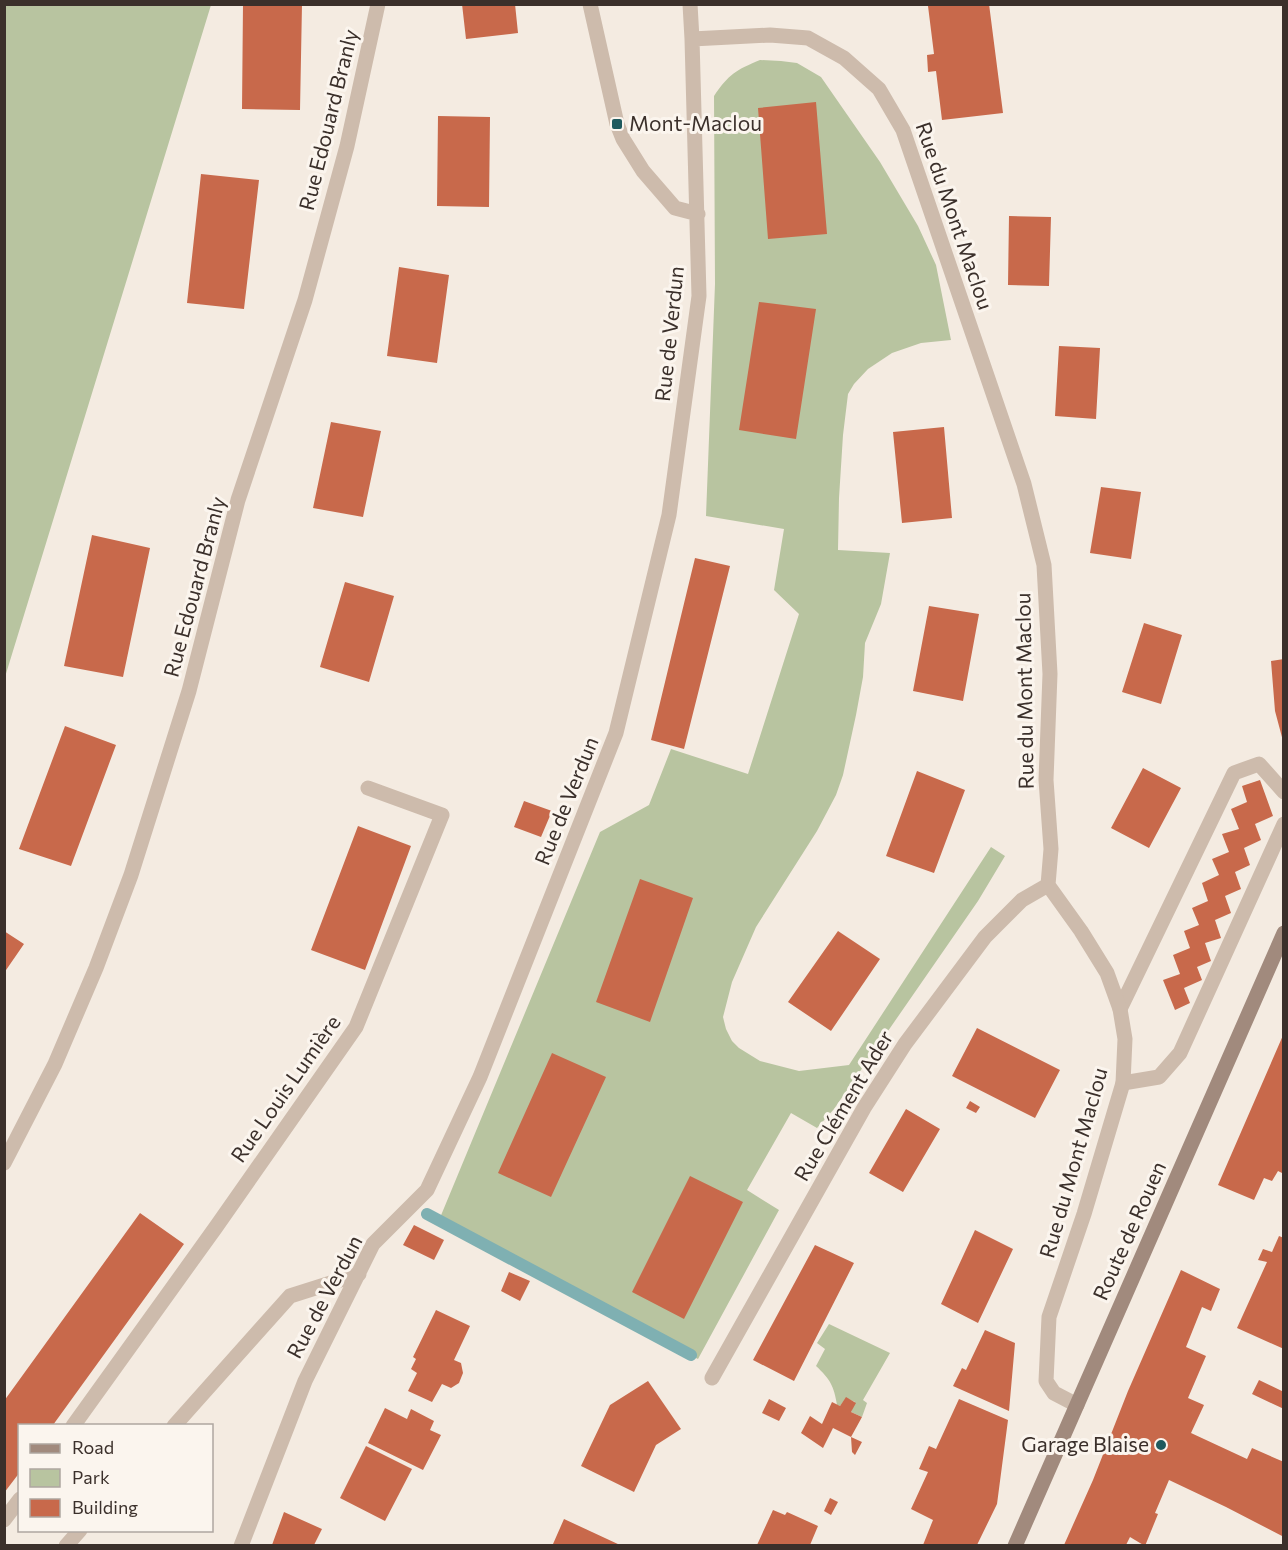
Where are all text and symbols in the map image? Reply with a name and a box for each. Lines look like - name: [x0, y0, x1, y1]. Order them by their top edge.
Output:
- street label: Rue Edouard Branly: [293, 26, 362, 213]
- place label: Mont-Maclou: [629, 110, 762, 135]
- marker: Mont-Maclou: [610, 117, 624, 131]
- street label: Rue du Mont Maclou: [912, 118, 999, 313]
- street label: Rue de Verdun: [649, 265, 688, 403]
- street label: Rue Edouard Branly: [157, 494, 230, 680]
- street label: Rue du Mont Maclou: [1009, 592, 1038, 790]
- street label: Rue de Verdun: [529, 733, 603, 868]
- street label: Rue Louis Lumière: [225, 1010, 345, 1166]
- street label: Rue Clément Ader: [788, 1025, 898, 1185]
- street label: Rue du Mont Maclou: [1033, 1065, 1112, 1261]
- street label: Route de Rouen: [1087, 1157, 1170, 1304]
- street label: Rue de Verdun: [281, 1230, 367, 1362]
- legend: [18, 1424, 213, 1532]
- place label: Garage Blaise: [1021, 1431, 1149, 1456]
- text: Road: [72, 1436, 114, 1458]
- marker: Garage Blaise: [1154, 1438, 1168, 1452]
- text: Park: [72, 1466, 110, 1488]
- text: Building: [72, 1496, 138, 1518]

